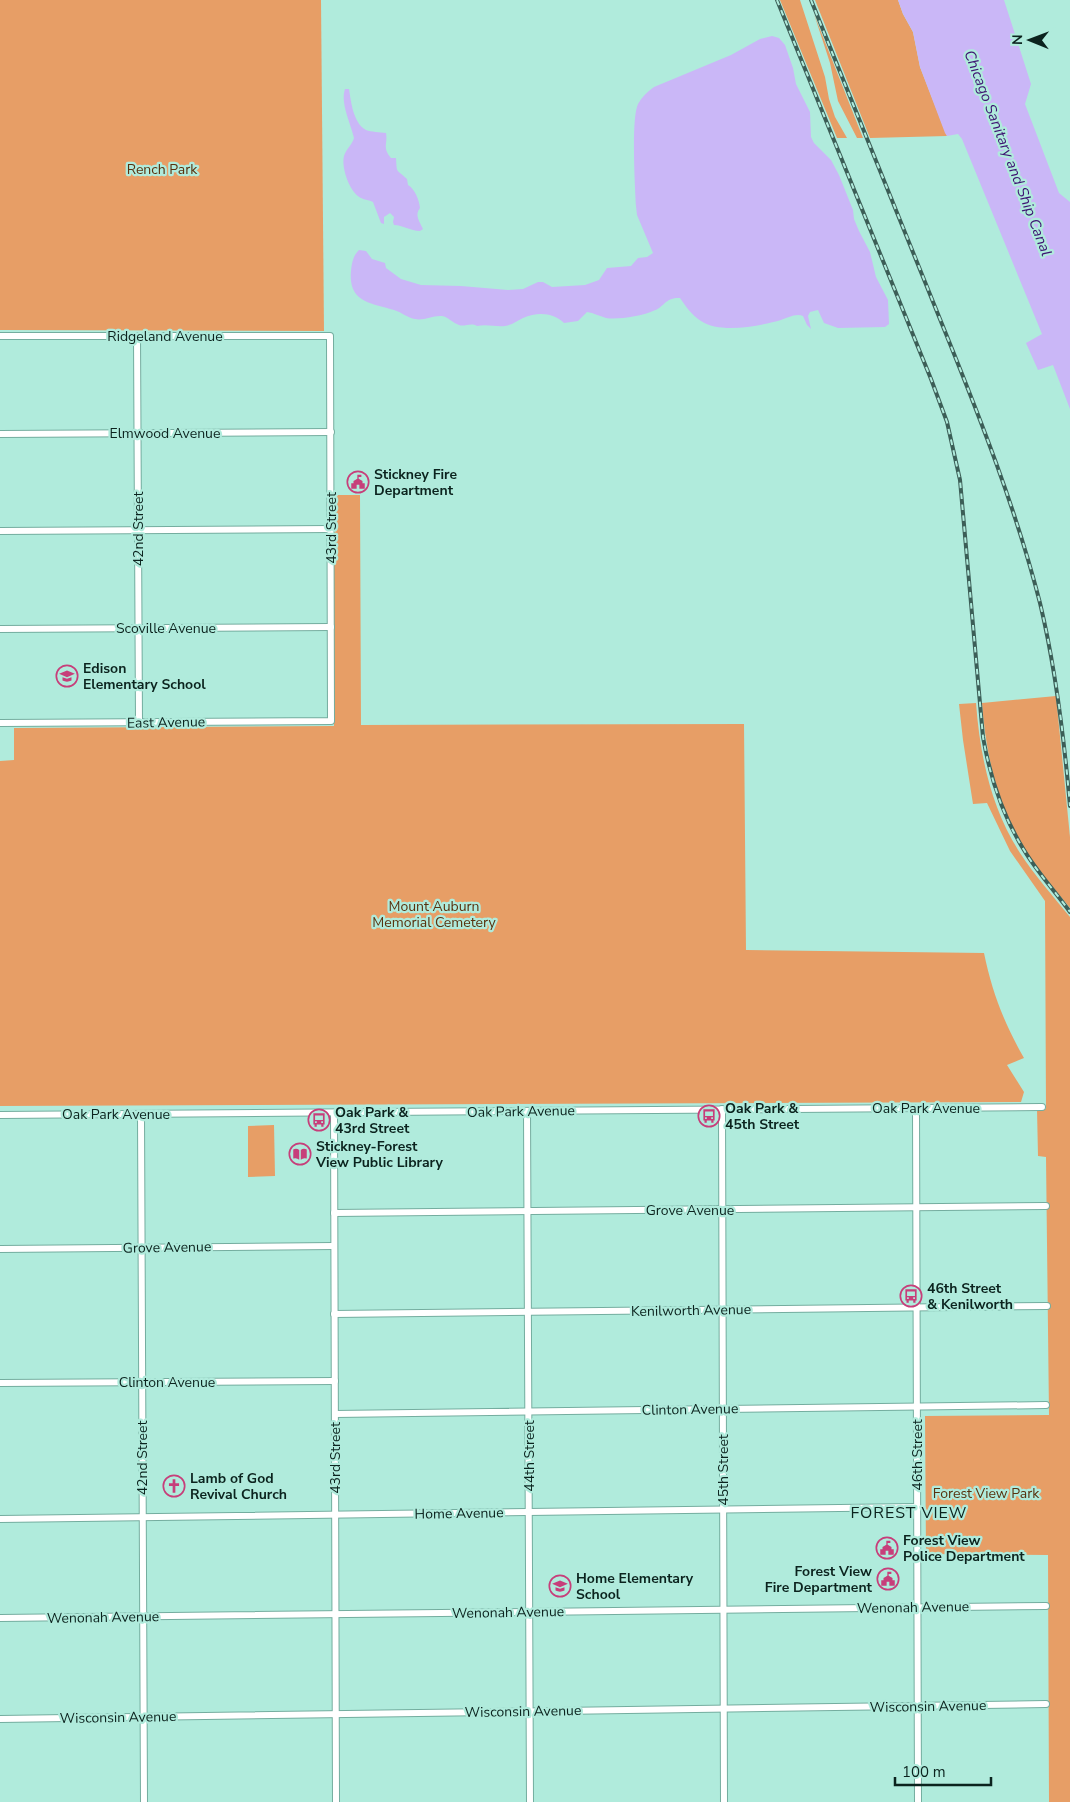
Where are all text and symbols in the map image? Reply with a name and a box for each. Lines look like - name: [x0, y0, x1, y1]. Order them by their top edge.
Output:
- north arrow: [1005, 15, 1055, 65]
- text: N: [1008, 34, 1027, 45]
- water label: Chicago Sanitary and Ship Canal: [959, 47, 1057, 259]
- park label: Rench Park: [127, 160, 198, 179]
- street label: Ridgeland Avenue: [107, 327, 223, 346]
- street label: Elmwood Avenue: [110, 424, 220, 443]
- place label: Stickney Fire Department: [374, 465, 457, 500]
- public building icon: Stickney Fire Department: [346, 470, 370, 494]
- street label: 42nd Street: [129, 492, 148, 566]
- street label: 43rd Street: [322, 492, 341, 564]
- street label: Scoville Avenue: [116, 619, 216, 638]
- place label: Edison Elementary School: [83, 659, 206, 694]
- school or university icon: Edison Elementary School: [55, 664, 79, 688]
- street label: East Avenue: [127, 712, 205, 733]
- park label: Mount Auburn Memorial Cemetery: [372, 897, 496, 932]
- place label: Oak Park & 45th Street: [725, 1099, 800, 1134]
- street label: Oak Park Avenue: [872, 1099, 980, 1118]
- street label: Oak Park Avenue: [467, 1101, 575, 1122]
- place label: Oak Park & 43rd Street: [335, 1103, 410, 1138]
- bus stop icon: Oak Park & 45th Street: [697, 1104, 721, 1128]
- street label: Oak Park Avenue: [62, 1105, 170, 1124]
- bus stop icon: Oak Park & 43rd Street: [307, 1108, 331, 1132]
- place label: Stickney-Forest View Public Library: [315, 1137, 444, 1172]
- library icon: Stickney-Forest View Public Library: [288, 1142, 312, 1166]
- street label: Grove Avenue: [646, 1201, 734, 1220]
- street label: Grove Avenue: [123, 1237, 211, 1258]
- place label: 46th Street & Kenilworth: [927, 1279, 1013, 1314]
- bus stop icon: 46th Street & Kenilworth: [899, 1284, 923, 1308]
- street label: Kenilworth Avenue: [631, 1300, 751, 1321]
- street label: Clinton Avenue: [119, 1373, 215, 1392]
- street label: Clinton Avenue: [642, 1399, 738, 1420]
- street label: 46th Street: [908, 1419, 927, 1491]
- street label: 44th Street: [520, 1420, 539, 1492]
- street label: 42nd Street: [133, 1421, 152, 1495]
- street label: 43rd Street: [326, 1422, 345, 1494]
- street label: 45th Street: [714, 1434, 733, 1506]
- place label: Lamb of God Revival Church: [190, 1469, 287, 1504]
- church icon: Lamb of God Revival Church: [162, 1474, 186, 1498]
- park label: Forest View Park: [933, 1484, 1040, 1503]
- district label: FOREST VIEW: [851, 1502, 967, 1524]
- street label: Home Avenue: [414, 1503, 504, 1524]
- place label: Forest View Police Department: [903, 1531, 1025, 1566]
- public building icon: Forest View Police Department: [875, 1536, 899, 1560]
- place label: Forest View Fire Department: [765, 1562, 873, 1597]
- public building icon: Forest View Fire Department: [876, 1567, 900, 1591]
- place label: Home Elementary School: [576, 1569, 694, 1604]
- school or university icon: Home Elementary School: [548, 1574, 572, 1598]
- street label: Wenonah Avenue: [857, 1597, 969, 1618]
- street label: Wenonah Avenue: [452, 1602, 564, 1623]
- street label: Wenonah Avenue: [47, 1607, 159, 1628]
- street label: Wisconsin Avenue: [870, 1696, 986, 1717]
- street label: Wisconsin Avenue: [465, 1701, 581, 1722]
- street label: Wisconsin Avenue: [60, 1707, 176, 1728]
- scale bar: [895, 1754, 991, 1786]
- text: 100 m: [902, 1762, 946, 1782]

